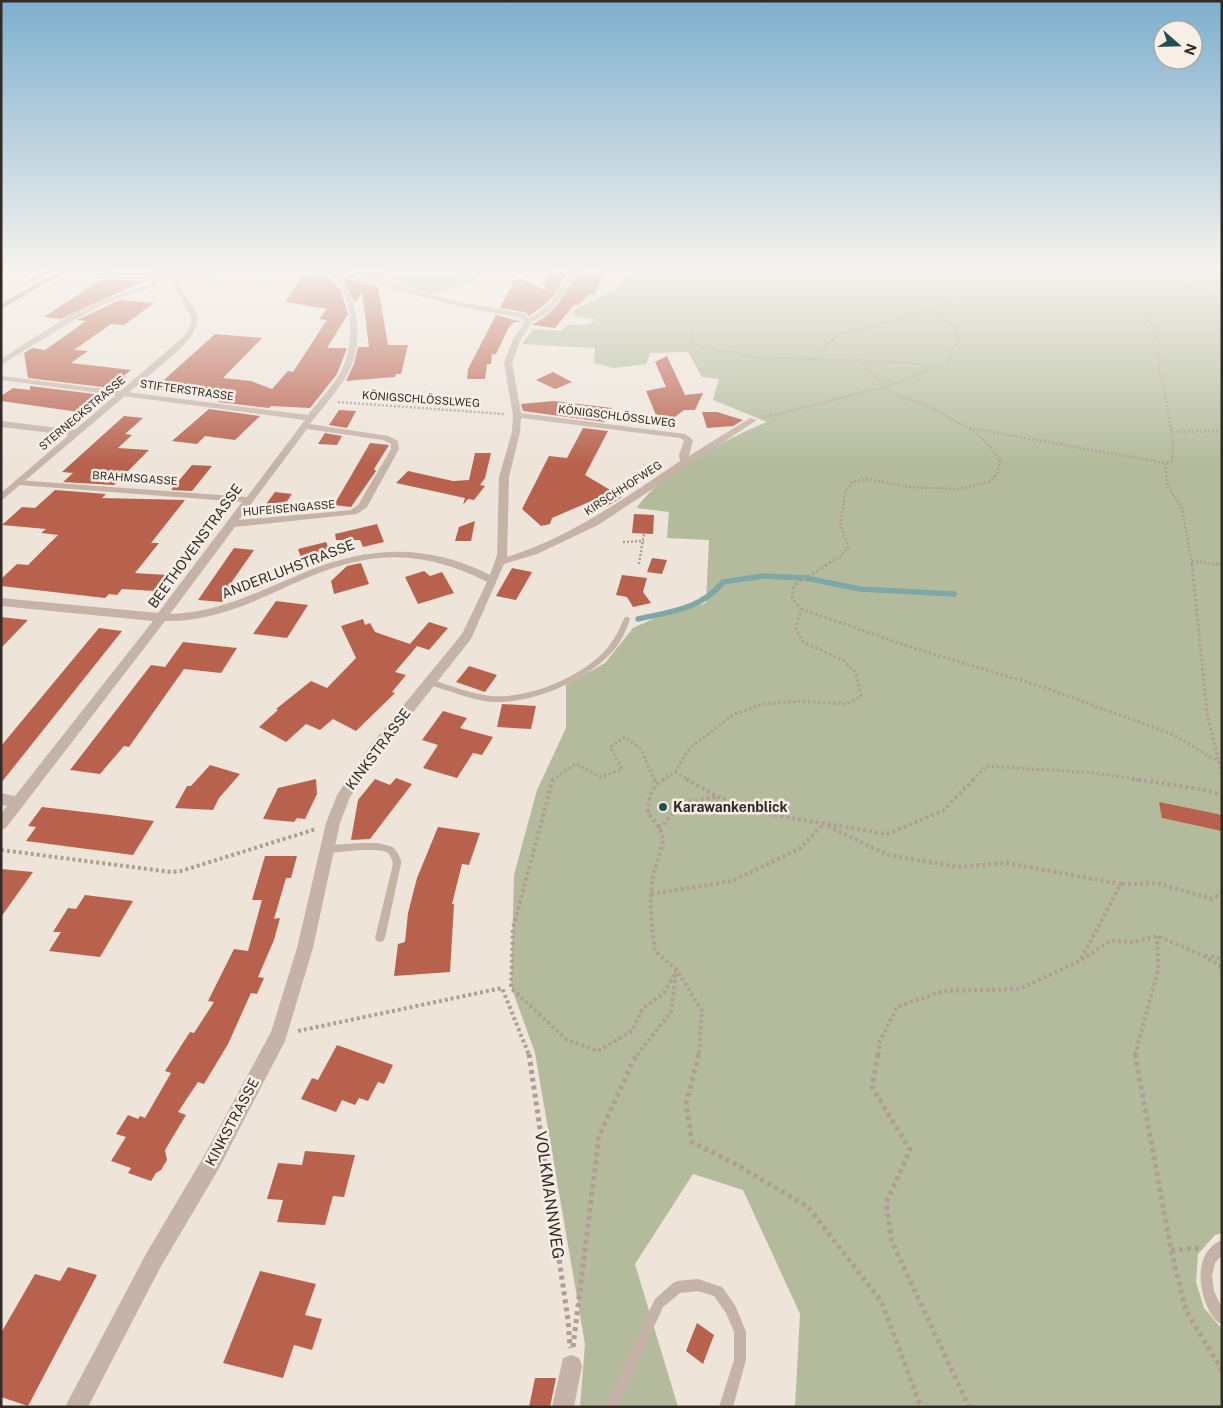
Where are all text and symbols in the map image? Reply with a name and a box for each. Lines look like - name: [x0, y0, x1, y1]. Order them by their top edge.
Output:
- north arrow: [1153, 20, 1203, 70]
- text: N: [1181, 42, 1200, 57]
- street label: STERNECKSTRASSE: [37, 373, 127, 452]
- street label: STIFTERSTRASSE: [139, 377, 235, 403]
- street label: KÖNIGSCHLÖSSLWEG: [362, 388, 480, 409]
- street label: KÖNIGSCHLÖSSLWEG: [558, 402, 677, 429]
- street label: KIRSCHHOFWEG: [582, 459, 664, 517]
- street label: BRAHMSGASSE: [92, 469, 178, 487]
- street label: BEETHOVENSTRASSE: [145, 481, 245, 611]
- street label: HUFEISENGASSE: [242, 498, 336, 518]
- street label: ANDERLUHSTRASSE: [219, 536, 357, 602]
- street label: KINKSTRASSE: [342, 705, 414, 793]
- place label: Karawankenblick: [673, 799, 788, 815]
- marker: Karawankenblick: [657, 801, 669, 813]
- street label: KINKSTRASSE: [202, 1075, 262, 1169]
- street label: VOLKMANNWEG: [531, 1130, 568, 1260]

